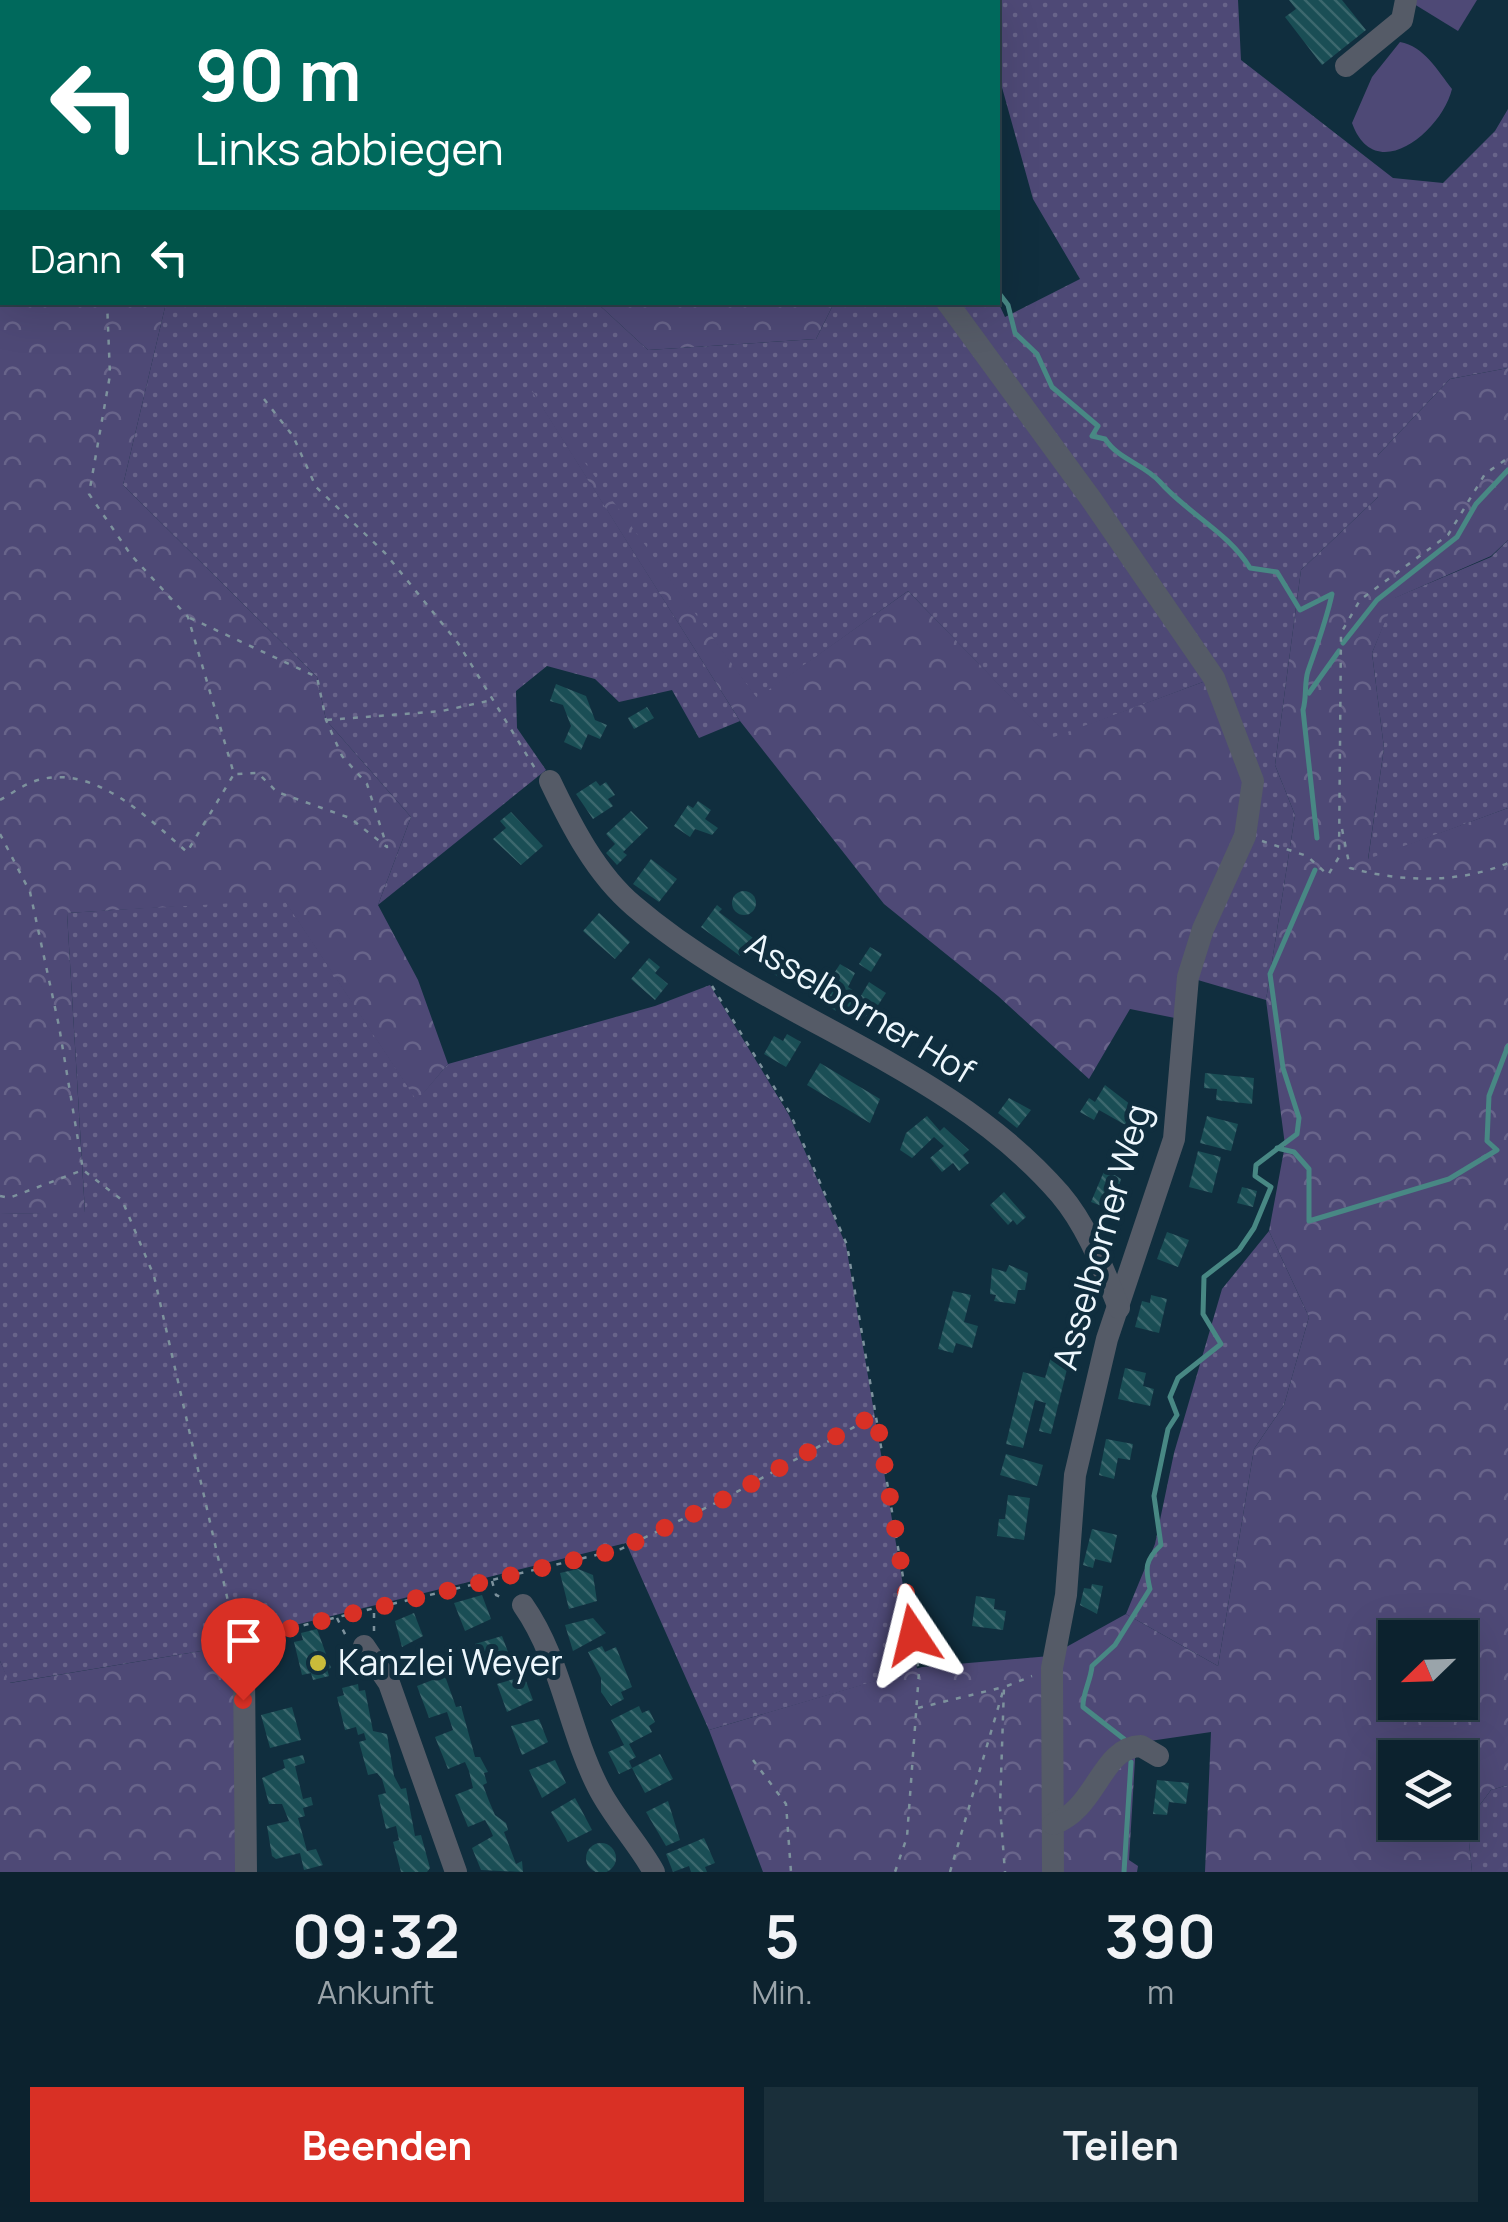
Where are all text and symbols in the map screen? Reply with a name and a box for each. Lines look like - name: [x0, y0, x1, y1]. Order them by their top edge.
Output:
- text: 90 m: [195, 26, 362, 122]
- icon: left: [30, 40, 160, 170]
- text: Links abbiegen: [195, 117, 504, 179]
- icon: left: [142, 230, 197, 285]
- text: Dann: [30, 232, 122, 284]
- street label: Asselborner Hof: [737, 920, 985, 1095]
- street label: Asselborner Weg: [1040, 1098, 1162, 1375]
- position arrow: [861, 1583, 965, 1687]
- pin: [201, 1598, 286, 1701]
- icon: arrive: [216, 1613, 271, 1668]
- north arrow: [1378, 1620, 1478, 1720]
- map controls: [1378, 1620, 1478, 1840]
- place label: Kanzlei Weyer: [338, 1638, 563, 1686]
- marker: Kanzlei Weyer: [307, 1652, 329, 1674]
- button: layers: [1378, 1740, 1478, 1840]
- text: 09:32: [292, 1894, 460, 1976]
- text: 5: [765, 1894, 800, 1976]
- text: 390: [1105, 1894, 1216, 1976]
- text: Ankunft: [317, 1970, 434, 2014]
- text: Min.: [751, 1970, 813, 2014]
- text: m: [1147, 1970, 1174, 2014]
- button: Beenden: [30, 2087, 744, 2202]
- button: Teilen: [764, 2087, 1478, 2202]

